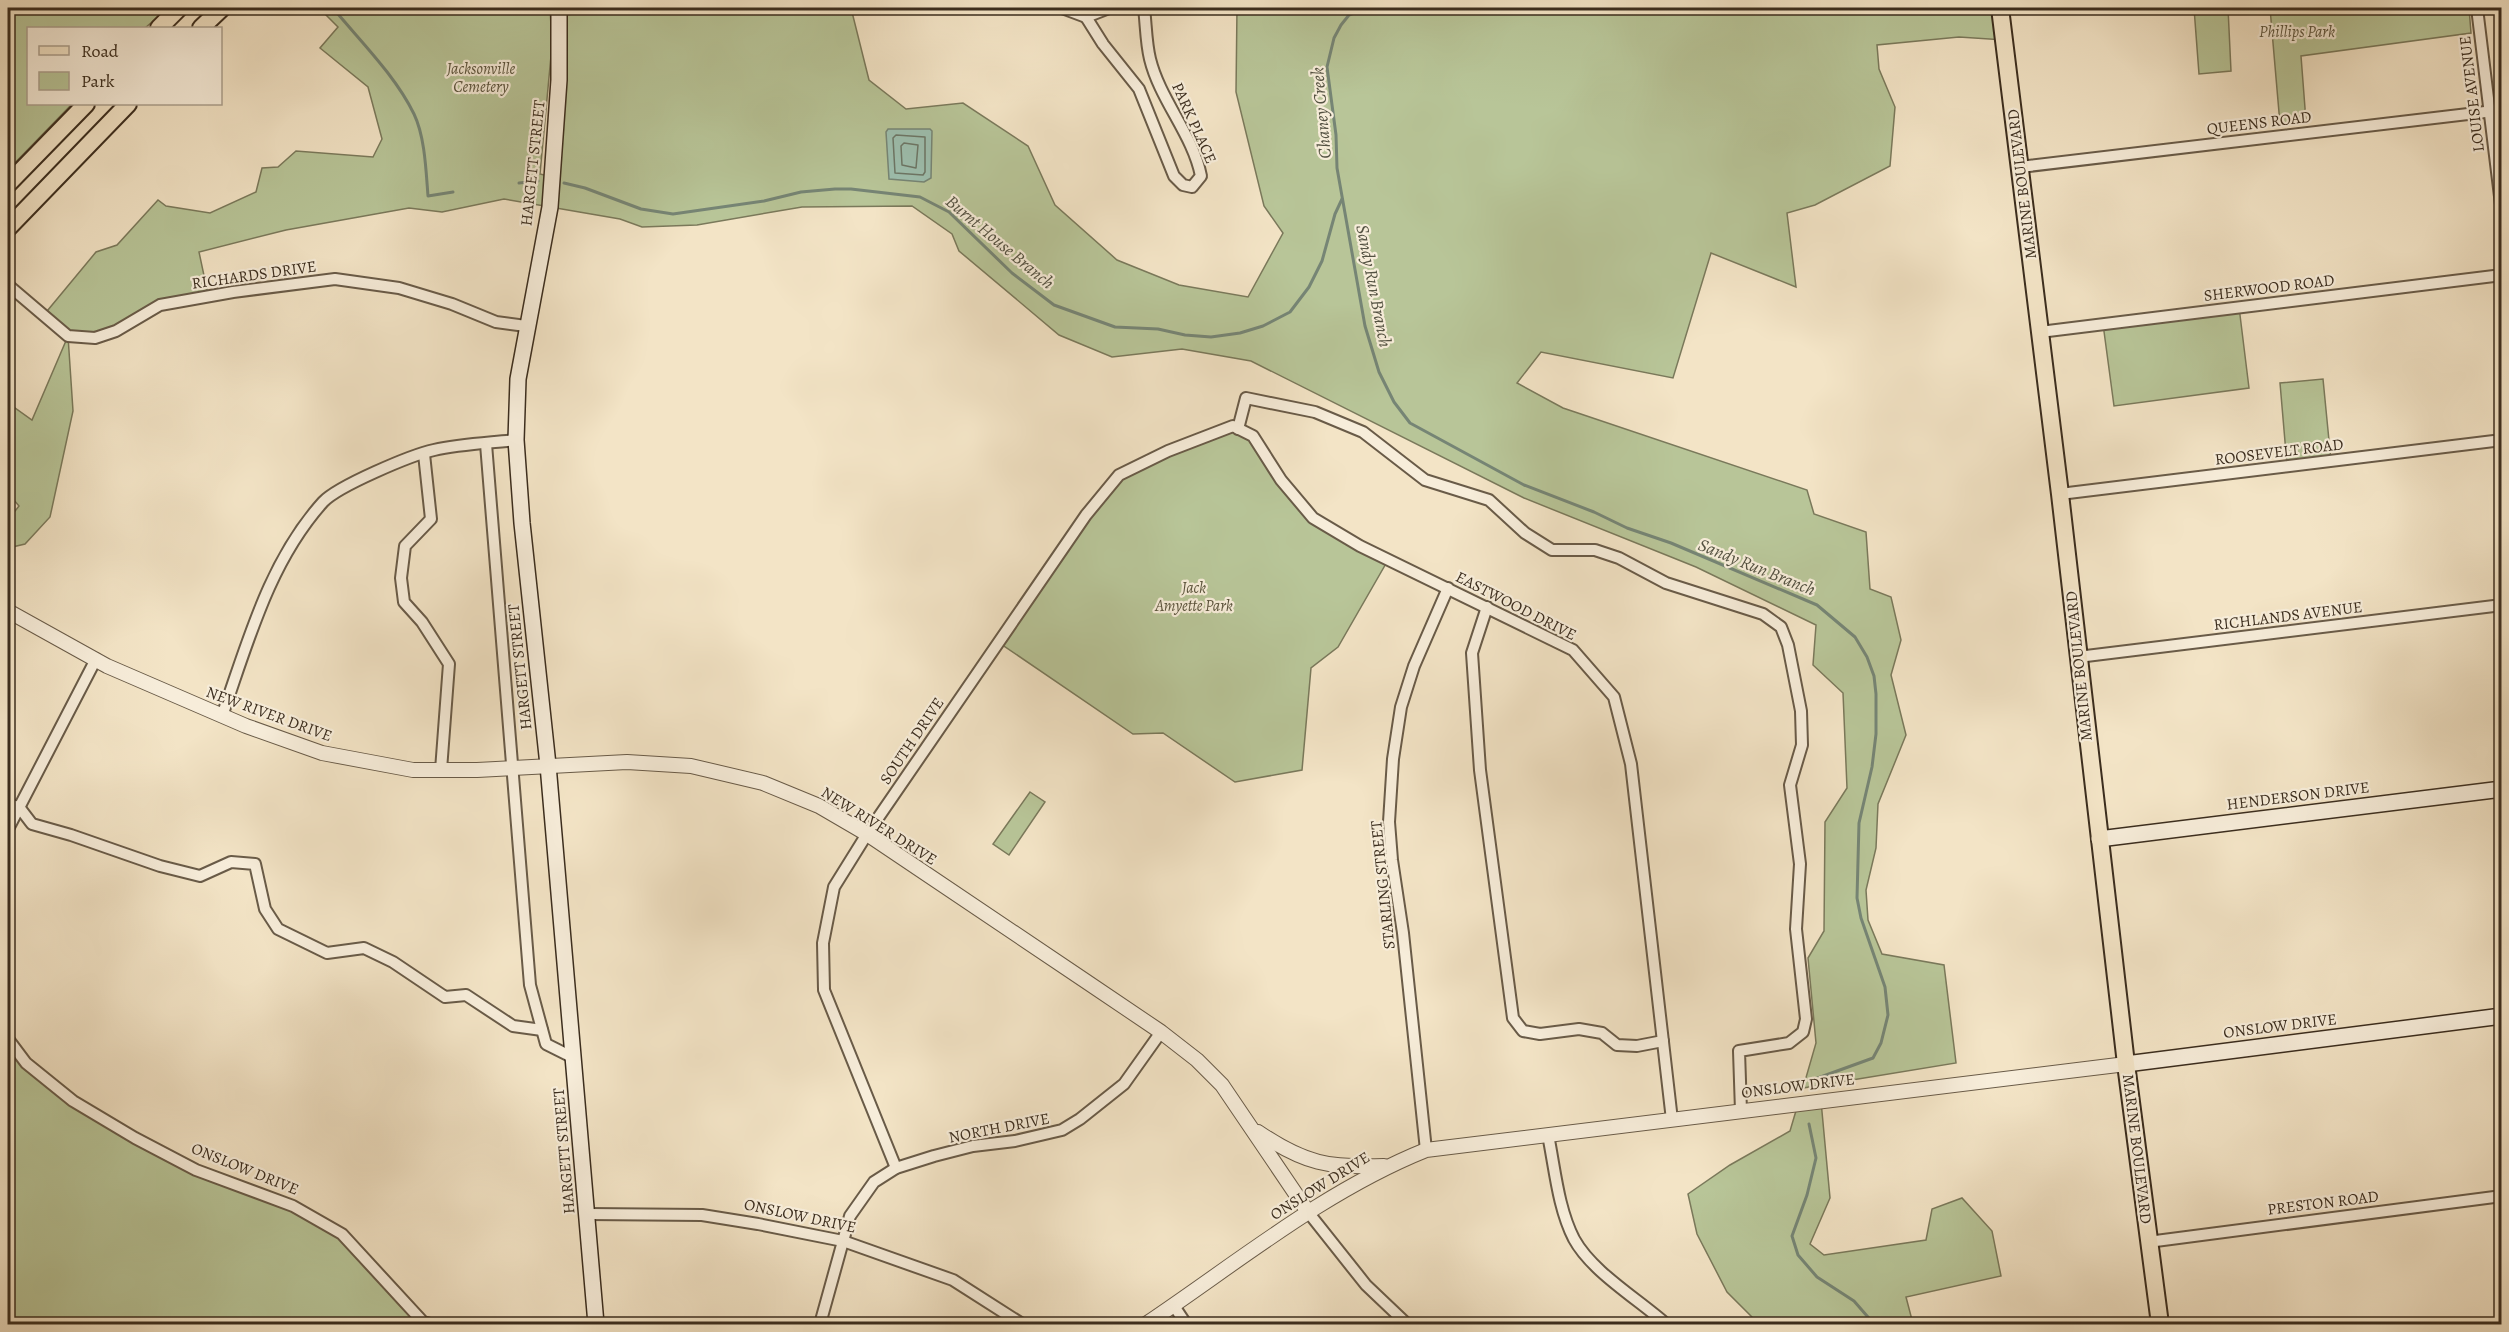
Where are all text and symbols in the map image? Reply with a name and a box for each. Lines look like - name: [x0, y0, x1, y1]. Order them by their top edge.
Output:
- park label: Phillips Park: [2259, 21, 2335, 43]
- legend: [27, 27, 222, 105]
- street label: LOUISE AVENUE: [2454, 35, 2490, 153]
- text: Road: [81, 39, 119, 63]
- park label: Jacksonville Cemetery: [446, 58, 516, 98]
- water label: Chaney Creek: [1305, 66, 1337, 160]
- text: Park: [81, 69, 115, 93]
- street label: PARK PLACE: [1166, 79, 1222, 167]
- street label: HARGETT STREET: [515, 99, 551, 227]
- street label: QUEENS ROAD: [2205, 106, 2313, 140]
- street label: MARINE BOULEVARD: [2002, 108, 2042, 260]
- water label: Burnt House Branch: [941, 189, 1060, 295]
- water label: Sandy Run Branch: [1350, 223, 1398, 350]
- street label: RICHARDS DRIVE: [190, 255, 318, 295]
- street label: SHERWOOD ROAD: [2202, 269, 2336, 307]
- street label: ROOSEVELT ROAD: [2213, 433, 2345, 471]
- water label: Sandy Run Branch: [1695, 533, 1819, 601]
- street label: EASTWOOD DRIVE: [1452, 566, 1580, 646]
- park label: Jack Amyette Park: [1154, 577, 1233, 617]
- street label: MARINE BOULEVARD: [2060, 590, 2098, 742]
- street label: RICHLANDS AVENUE: [2212, 596, 2364, 636]
- street label: HARGETT STREET: [502, 603, 538, 731]
- street label: NEW RIVER DRIVE: [203, 681, 335, 747]
- street label: SOUTH DRIVE: [875, 693, 949, 789]
- street label: HENDERSON DRIVE: [2225, 776, 2371, 816]
- street label: NEW RIVER DRIVE: [817, 781, 941, 871]
- street label: STARLING STREET: [1365, 819, 1401, 951]
- street label: ONSLOW DRIVE: [2222, 1008, 2338, 1044]
- street label: ONSLOW DRIVE: [1740, 1068, 1856, 1104]
- street label: MARINE BOULEVARD: [2117, 1073, 2157, 1225]
- street label: HARGETT STREET: [548, 1087, 580, 1215]
- street label: NORTH DRIVE: [947, 1107, 1051, 1149]
- street label: ONSLOW DRIVE: [188, 1137, 302, 1201]
- street label: ONSLOW DRIVE: [1266, 1147, 1374, 1225]
- street label: PRESTON ROAD: [2266, 1185, 2380, 1221]
- street label: ONSLOW DRIVE: [742, 1193, 858, 1239]

